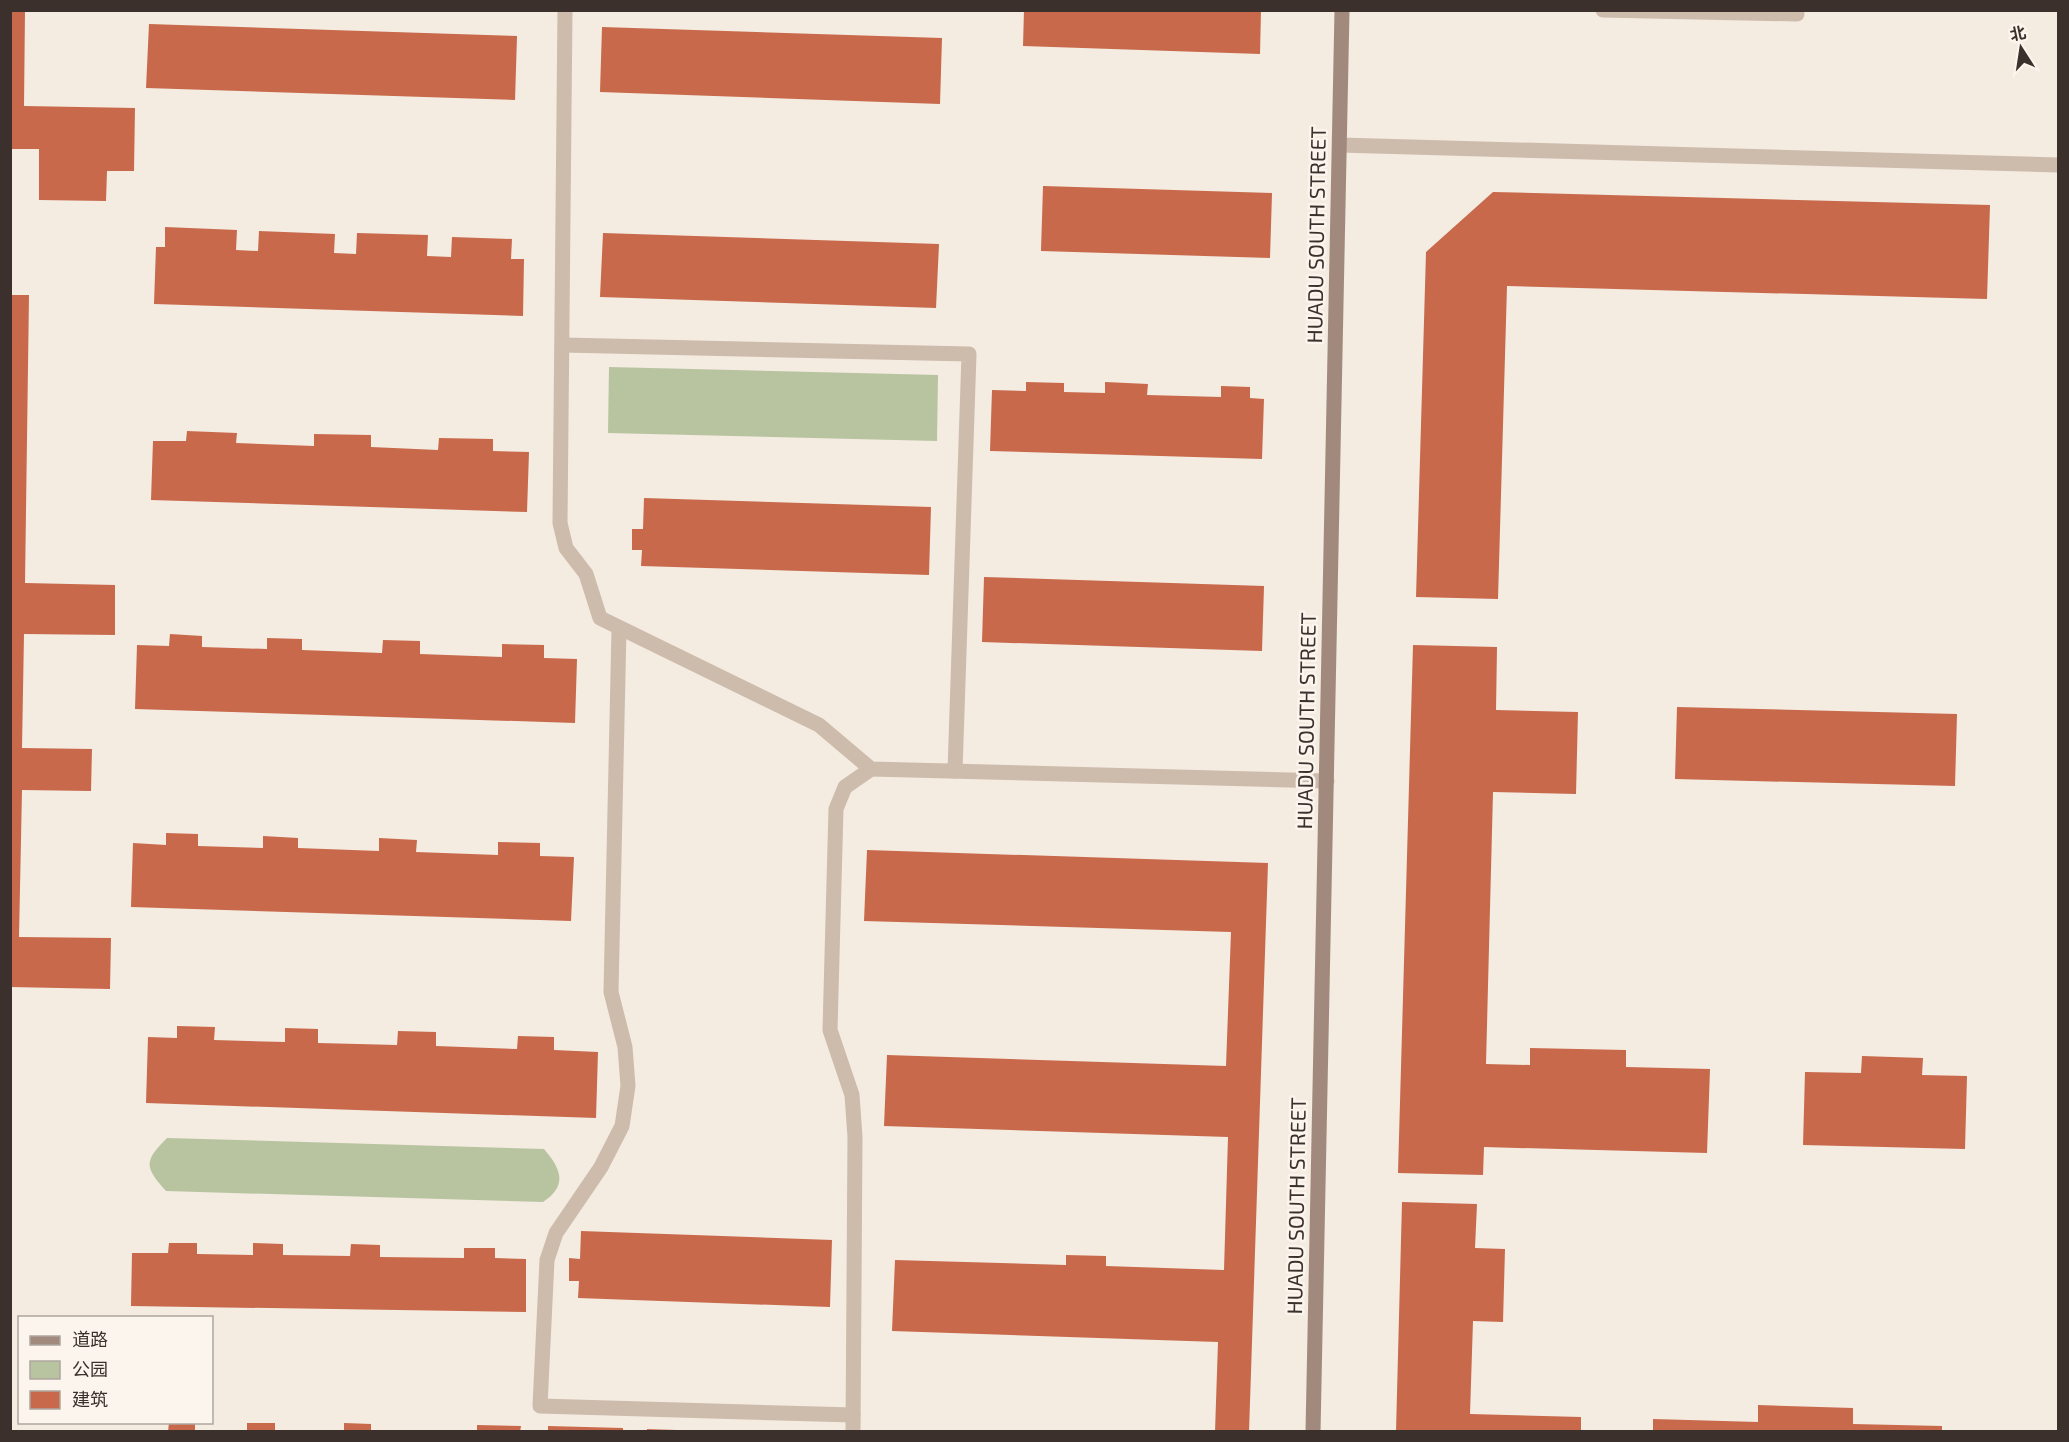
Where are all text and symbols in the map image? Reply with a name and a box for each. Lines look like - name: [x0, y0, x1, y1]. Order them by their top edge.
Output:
- north arrow: [1991, 18, 2051, 78]
- text: 北: [2008, 22, 2028, 44]
- street label: HUADU SOUTH STREET: [1301, 126, 1330, 344]
- street label: HUADU SOUTH STREET: [1291, 612, 1320, 830]
- street label: HUADU SOUTH STREET: [1281, 1097, 1310, 1315]
- legend: [18, 1316, 213, 1424]
- text: 道路: [72, 1328, 108, 1350]
- text: 公园: [72, 1358, 108, 1380]
- text: 建筑: [72, 1388, 108, 1410]

